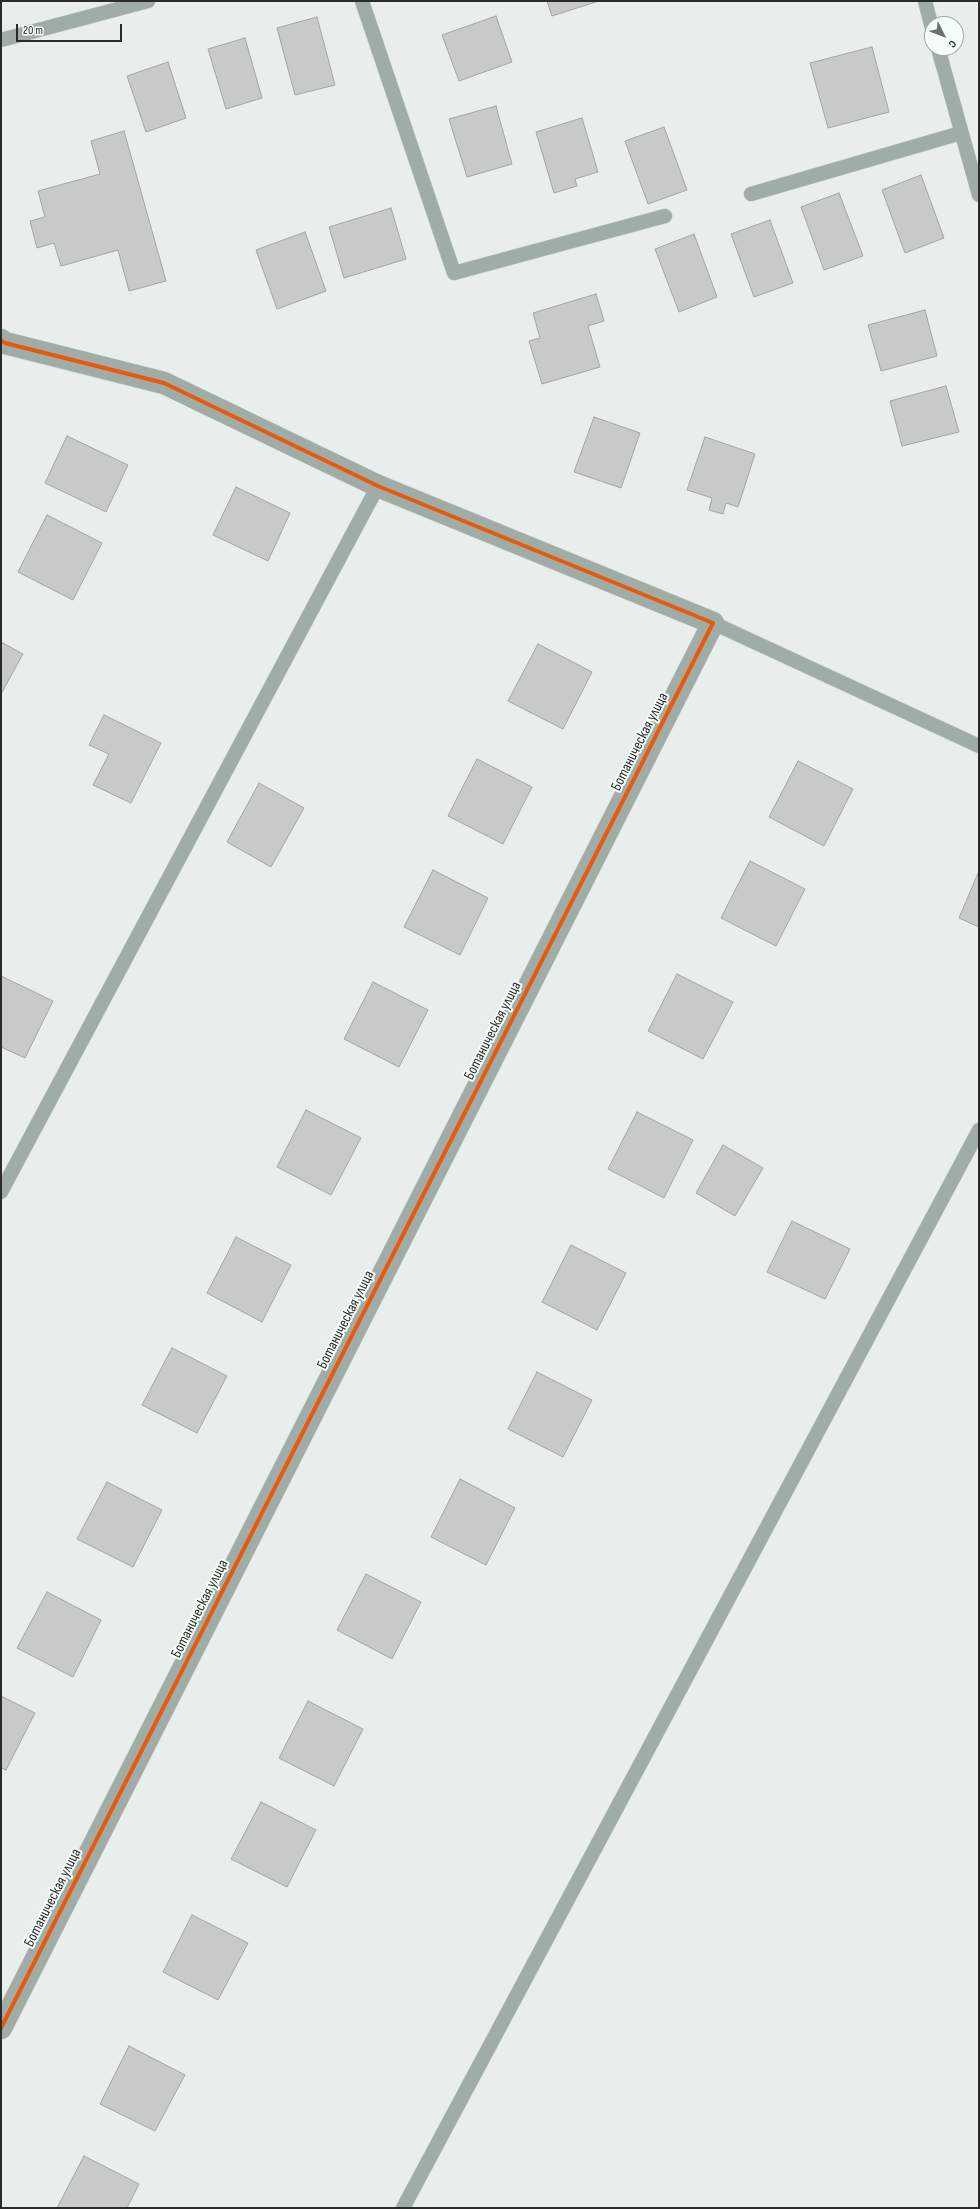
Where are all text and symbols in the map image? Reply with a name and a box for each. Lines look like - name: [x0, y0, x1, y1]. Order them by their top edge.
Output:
- scale bar: [18, 16, 124, 42]
- north arrow: [924, 16, 964, 56]
- text: 20 m: [23, 23, 43, 38]
- text: С: [946, 37, 959, 50]
- street label: Ботаническая улица: [608, 690, 672, 794]
- street label: Ботаническая улица: [461, 979, 525, 1083]
- street label: Ботаническая улица: [314, 1268, 378, 1372]
- street label: Ботаническая улица: [168, 1557, 232, 1661]
- street label: Ботаническая улица: [21, 1846, 85, 1950]

